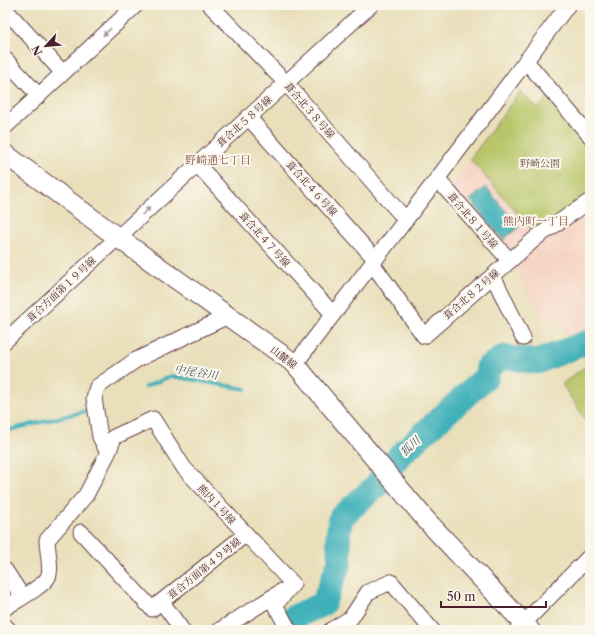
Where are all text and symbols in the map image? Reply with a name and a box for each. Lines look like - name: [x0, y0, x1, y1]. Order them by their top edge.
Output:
- north arrow: [26, 26, 66, 66]
- one-way arrow: [102, 27, 112, 36]
- text: N: [28, 43, 45, 58]
- street label: 葺合北３８号線: [282, 80, 337, 141]
- street label: 葺合北５８号線: [214, 93, 275, 150]
- district label: 野崎通七丁目: [185, 153, 251, 167]
- park label: 野崎公園: [520, 157, 560, 170]
- street label: 葺合北４６号線: [283, 158, 340, 219]
- street label: 葺合北８１号線: [445, 190, 500, 251]
- one-way arrow: [141, 207, 150, 216]
- street label: 葺合北４７号線: [236, 209, 293, 270]
- district label: 熊内町一丁目: [503, 214, 569, 228]
- street label: 葺合方面第１９号線: [24, 254, 99, 325]
- street label: 葺合北８２号線: [441, 267, 502, 322]
- street label: 山麓線: [268, 343, 300, 372]
- water label: 中尾谷川: [173, 362, 220, 383]
- water label: 狐川: [397, 433, 424, 459]
- street label: 熊内１号線: [195, 482, 238, 527]
- street label: 葺合方面第４９号線: [165, 535, 243, 602]
- scale bar: [441, 583, 546, 609]
- text: 50 m: [447, 589, 476, 604]

